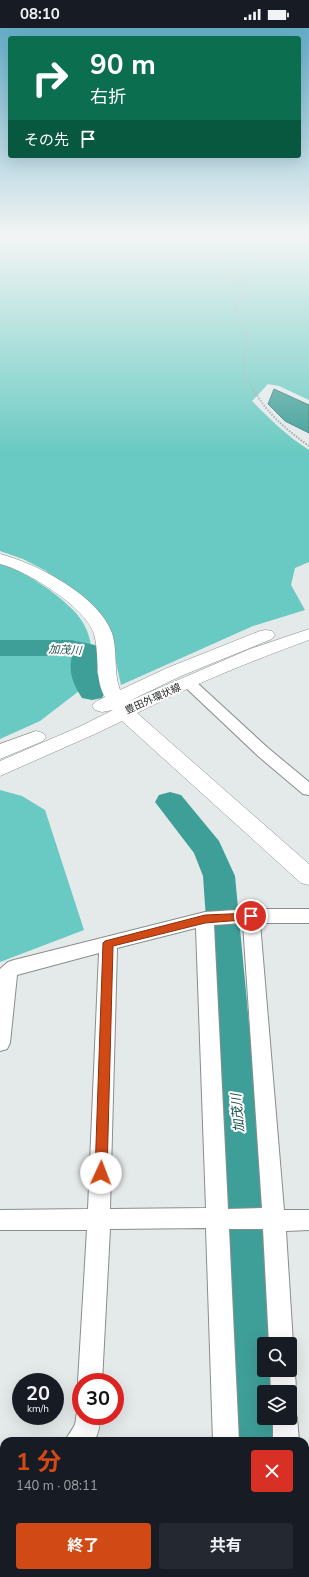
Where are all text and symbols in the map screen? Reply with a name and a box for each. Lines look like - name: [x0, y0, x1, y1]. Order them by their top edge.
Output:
- text: 08:10: [20, 4, 60, 24]
- text: 90 m: [90, 46, 156, 84]
- icon: right: [24, 52, 76, 104]
- text: 右折: [90, 85, 126, 109]
- icon: arrive: [77, 128, 99, 150]
- text: その先: [24, 130, 69, 150]
- water label: 加茂川: [48, 642, 83, 658]
- street label: 豊田外環状線: [123, 680, 183, 718]
- pin: [234, 899, 268, 933]
- icon: arrive: [240, 905, 262, 927]
- water label: 加茂川: [227, 1091, 249, 1133]
- position arrow: [80, 1152, 122, 1194]
- map controls: [257, 1337, 297, 1425]
- button: search: [257, 1337, 297, 1377]
- speed limit sign: 30: [72, 1373, 124, 1425]
- text: 20: [26, 1380, 50, 1407]
- button: layers: [257, 1385, 297, 1425]
- text: km/h: [27, 1402, 49, 1416]
- text: 1 分: [16, 1446, 61, 1478]
- button: close: [251, 1450, 293, 1492]
- text: 140 m · 08:11: [16, 1477, 98, 1495]
- button: 終了: [16, 1523, 151, 1569]
- button: 共有: [159, 1523, 293, 1569]

